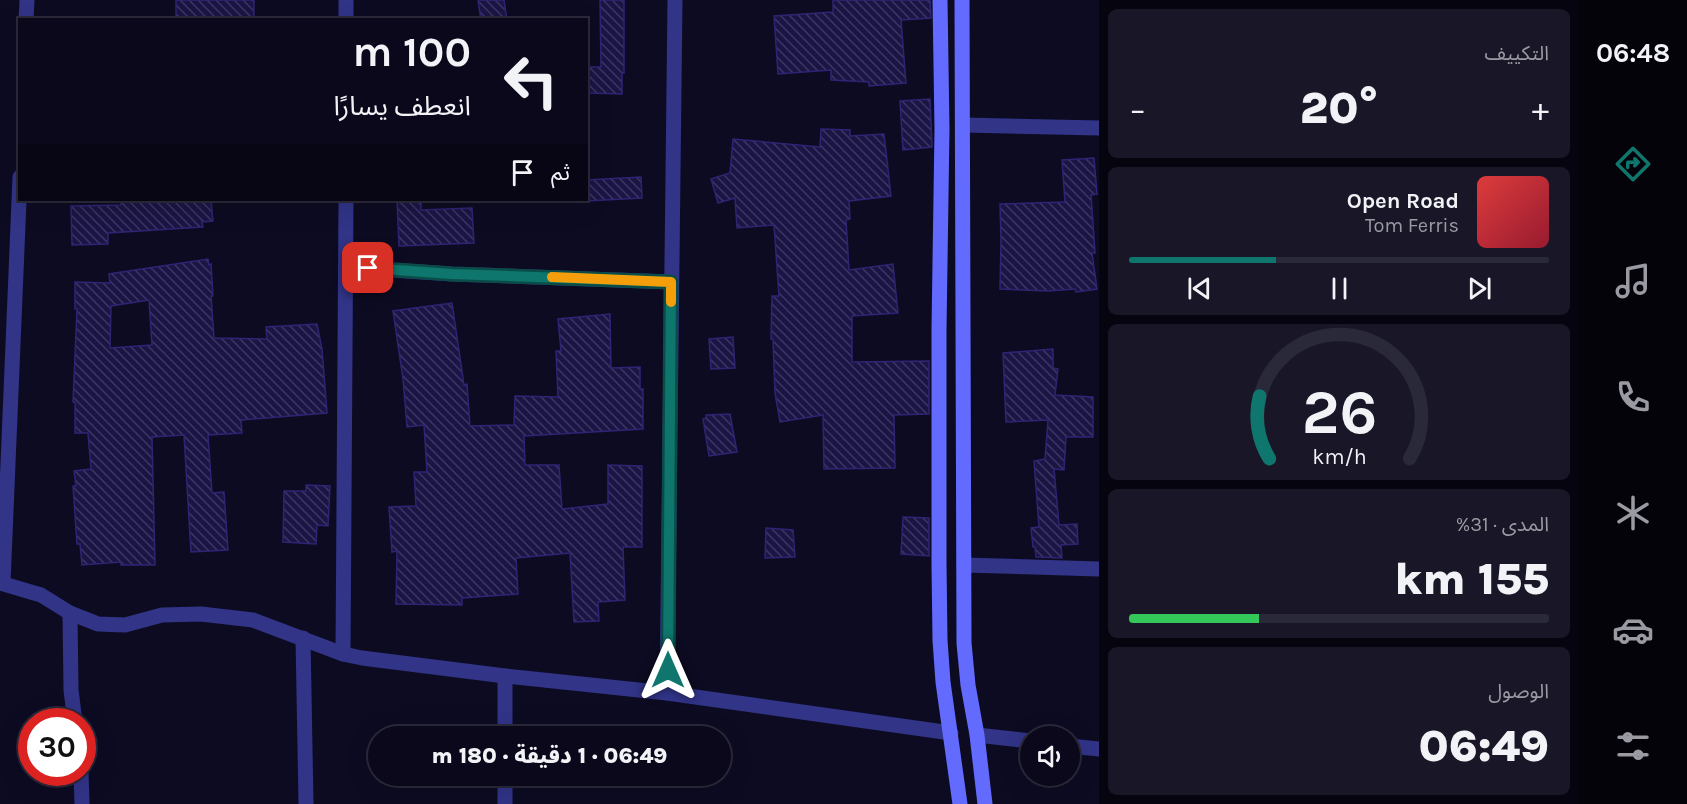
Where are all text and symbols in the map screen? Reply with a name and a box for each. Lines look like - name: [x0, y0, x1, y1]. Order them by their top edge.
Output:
- text: 100 m: [352, 27, 471, 77]
- text: 06:48: [1596, 37, 1670, 69]
- icon: left: [492, 42, 570, 120]
- text: التكييف: [1485, 42, 1549, 65]
- text: 20°: [1300, 82, 1378, 134]
- text: انعطف يسارًا: [333, 90, 471, 122]
- text: −: [1129, 90, 1146, 128]
- text: +: [1532, 90, 1549, 128]
- icon: directions: [1612, 143, 1654, 185]
- icon: arrive: [506, 156, 539, 189]
- text: ثم: [551, 160, 570, 186]
- text: Open Road: [1347, 188, 1459, 214]
- text: Tom Ferris: [1365, 214, 1459, 237]
- pin: [342, 242, 393, 293]
- icon: arrive: [351, 251, 384, 284]
- icon: music: [1612, 260, 1654, 302]
- icon: previous: [1183, 272, 1216, 305]
- icon: pause: [1323, 272, 1356, 305]
- icon: next: [1463, 272, 1496, 305]
- text: 26: [1301, 376, 1377, 449]
- icon: phone: [1612, 376, 1654, 418]
- text: km/h: [1312, 444, 1366, 469]
- icon: climate: [1612, 492, 1654, 534]
- text: المدى · 31%: [1456, 513, 1549, 536]
- text: 155 km: [1394, 553, 1549, 605]
- icon: car: [1612, 609, 1654, 651]
- position arrow: [636, 638, 700, 702]
- text: الوصول: [1488, 680, 1549, 703]
- speed limit sign: 30: [18, 708, 96, 786]
- text: 06:49: [1418, 720, 1549, 772]
- icon: filters: [1612, 725, 1654, 767]
- map controls: [1020, 726, 1080, 786]
- button: sound: [1020, 726, 1080, 786]
- text: 06:49 · 1 دقيقة · 180 m: [432, 743, 667, 769]

